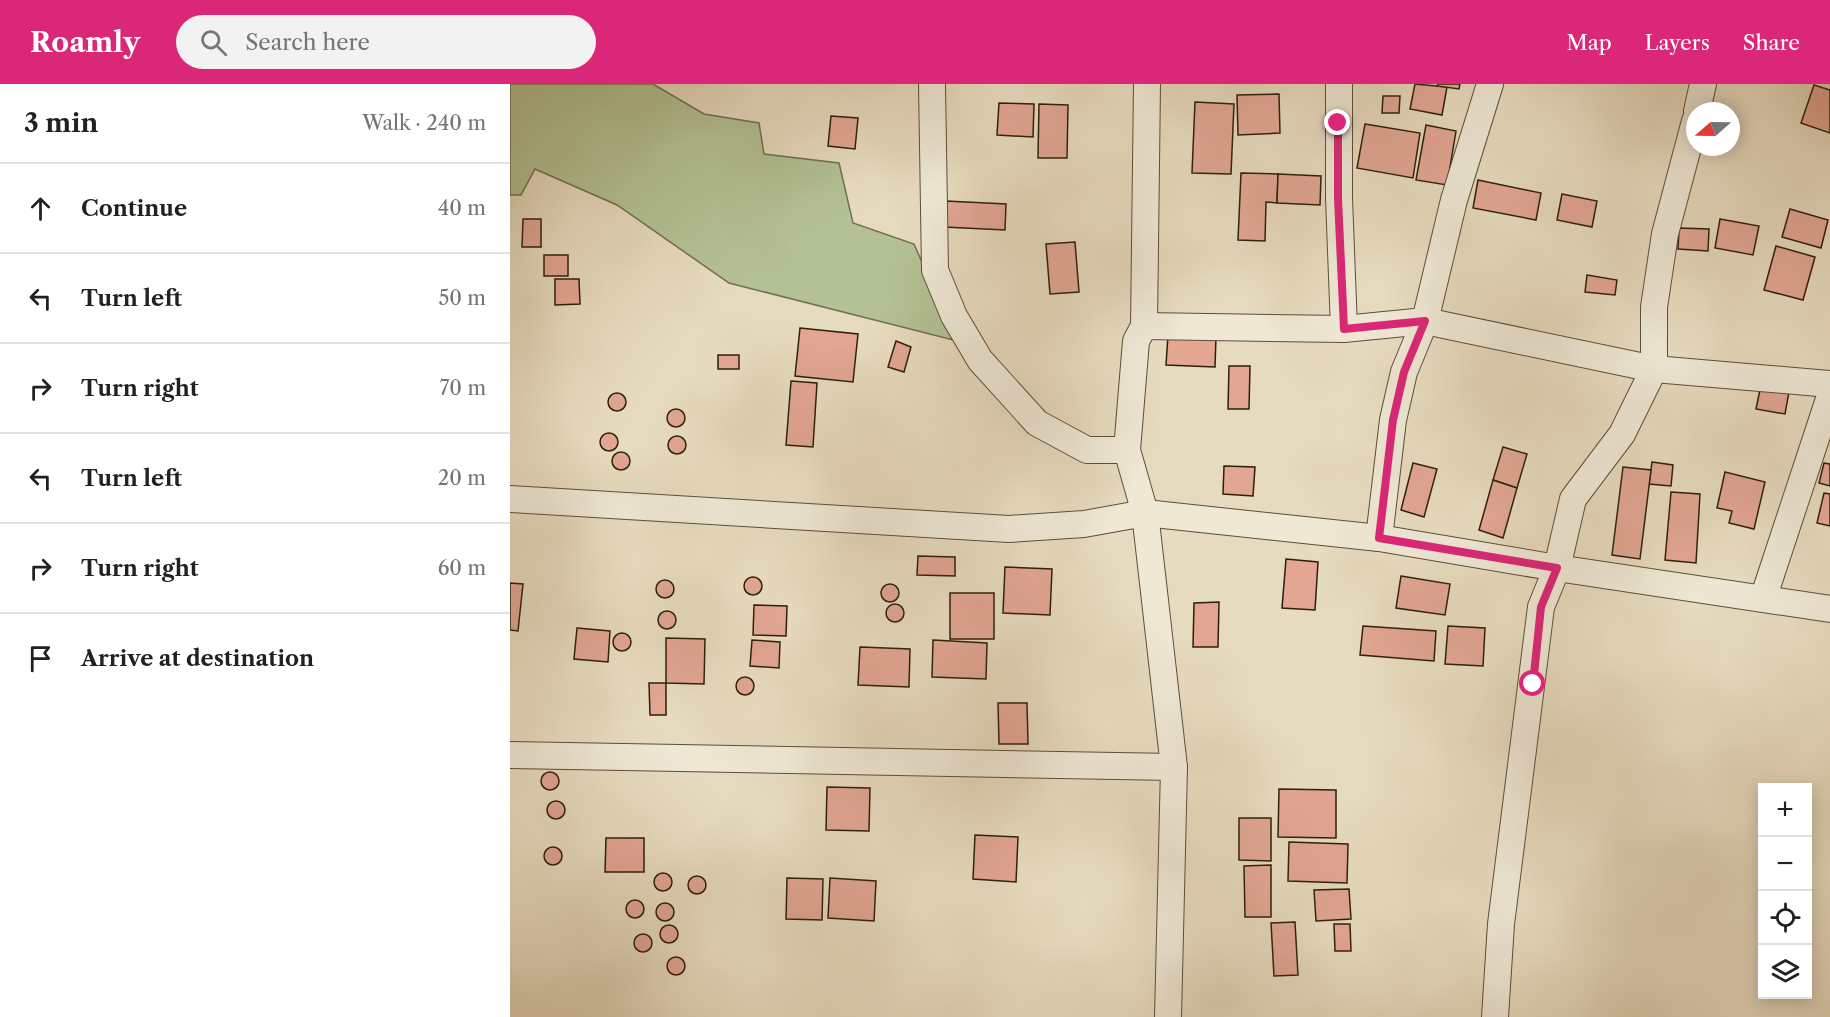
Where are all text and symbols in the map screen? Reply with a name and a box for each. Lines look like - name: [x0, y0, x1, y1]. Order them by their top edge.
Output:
- search box: [176, 15, 596, 69]
- text: Roamly: [30, 25, 140, 59]
- icon: search: [197, 26, 230, 59]
- text: Search here: [245, 29, 370, 56]
- text: Map: [1567, 30, 1612, 55]
- text: Layers: [1645, 30, 1710, 55]
- text: Share: [1743, 30, 1800, 55]
- north arrow: [1686, 102, 1740, 156]
- text: 3 min: [24, 107, 98, 139]
- route end: [1324, 109, 1350, 135]
- text: Walk · 240 m: [362, 111, 486, 135]
- icon: ahead: [24, 192, 57, 225]
- text: Continue: [81, 195, 187, 222]
- text: 40 m: [438, 196, 486, 220]
- icon: left: [24, 282, 57, 315]
- text: Turn left: [81, 285, 182, 312]
- text: 50 m: [439, 286, 486, 310]
- icon: right: [24, 372, 57, 405]
- text: Turn right: [81, 375, 199, 402]
- text: 70 m: [440, 376, 486, 400]
- icon: left: [24, 462, 57, 495]
- text: Turn left: [81, 465, 182, 492]
- text: 20 m: [438, 466, 486, 490]
- icon: right: [24, 552, 57, 585]
- text: Turn right: [81, 555, 199, 582]
- text: 60 m: [438, 556, 486, 580]
- icon: arrive: [24, 642, 57, 675]
- text: Arrive at destination: [81, 645, 314, 672]
- route start: [1519, 670, 1545, 696]
- map controls: [1758, 783, 1812, 999]
- button: +: [1758, 783, 1812, 837]
- button: −: [1758, 837, 1812, 891]
- button: locate: [1758, 891, 1812, 945]
- button: layers: [1758, 945, 1812, 999]

